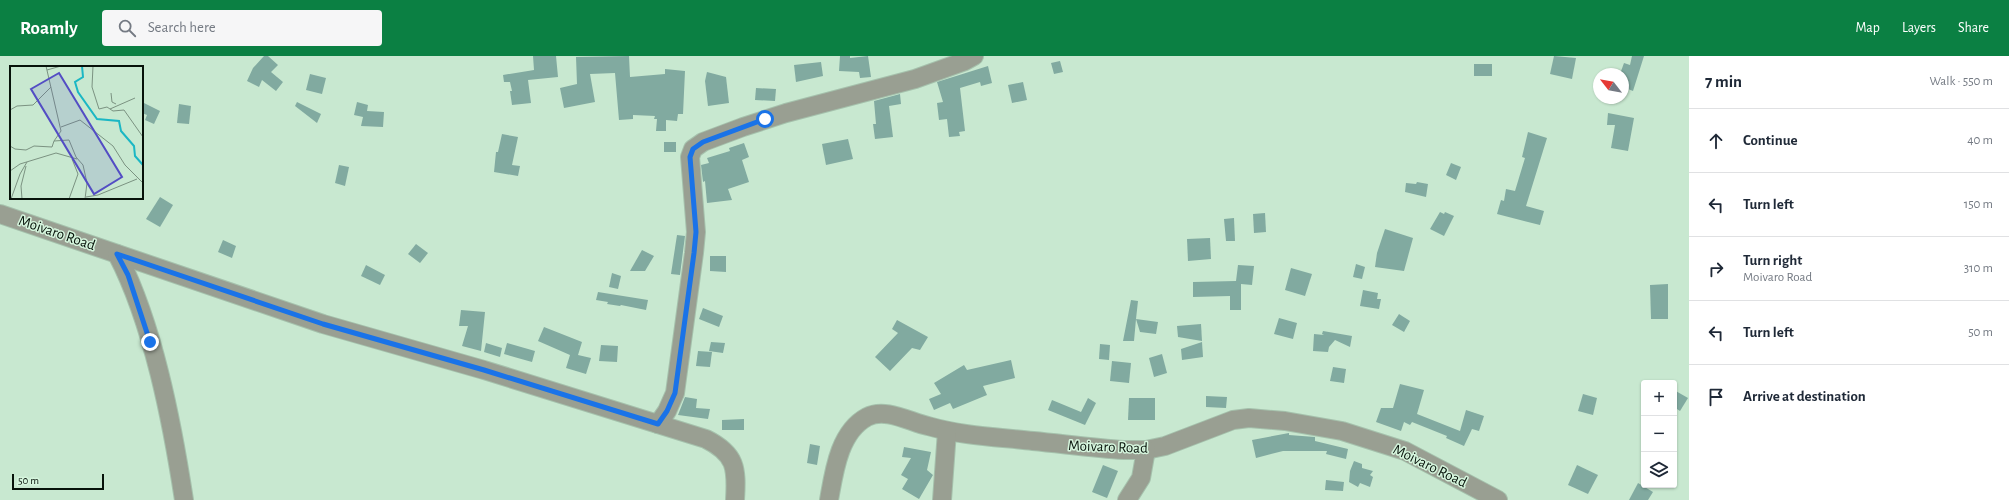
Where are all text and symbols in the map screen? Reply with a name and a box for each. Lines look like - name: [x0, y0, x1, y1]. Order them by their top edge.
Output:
- search box: [102, 10, 382, 46]
- icon: search: [116, 17, 138, 39]
- text: Roamly: [20, 19, 78, 38]
- text: Search here: [148, 20, 216, 35]
- text: Map: [1855, 21, 1880, 35]
- text: Layers: [1902, 21, 1936, 35]
- text: Share: [1958, 21, 1989, 35]
- inset map: [10, 66, 143, 199]
- north arrow: [1593, 68, 1629, 104]
- text: 7 min: [1705, 73, 1742, 90]
- text: Walk · 550 m: [1929, 75, 1993, 88]
- route start: [756, 110, 774, 128]
- icon: ahead: [1705, 130, 1727, 152]
- text: Continue: [1743, 133, 1798, 148]
- text: 40 m: [1967, 134, 1993, 147]
- icon: left: [1705, 194, 1727, 216]
- text: Turn left: [1743, 197, 1794, 212]
- text: 150 m: [1964, 198, 1993, 211]
- street label: Moivaro Road: [17, 213, 97, 253]
- text: Turn right: [1743, 253, 1802, 268]
- icon: right: [1705, 258, 1727, 280]
- text: 310 m: [1964, 262, 1993, 275]
- text: Moivaro Road: [1743, 271, 1812, 284]
- icon: left: [1705, 322, 1727, 344]
- text: Turn left: [1743, 325, 1794, 340]
- text: 50 m: [1968, 326, 1993, 339]
- route end: [141, 333, 159, 351]
- map controls: [1641, 380, 1677, 488]
- button: +: [1641, 380, 1677, 416]
- icon: arrive: [1705, 386, 1727, 408]
- text: Arrive at destination: [1743, 389, 1866, 404]
- button: −: [1641, 416, 1677, 452]
- street label: Moivaro Road: [1068, 438, 1148, 456]
- street label: Moivaro Road: [1391, 442, 1469, 490]
- button: layers: [1641, 452, 1677, 488]
- scale bar: [12, 472, 104, 491]
- text: 50 m: [18, 475, 39, 486]

